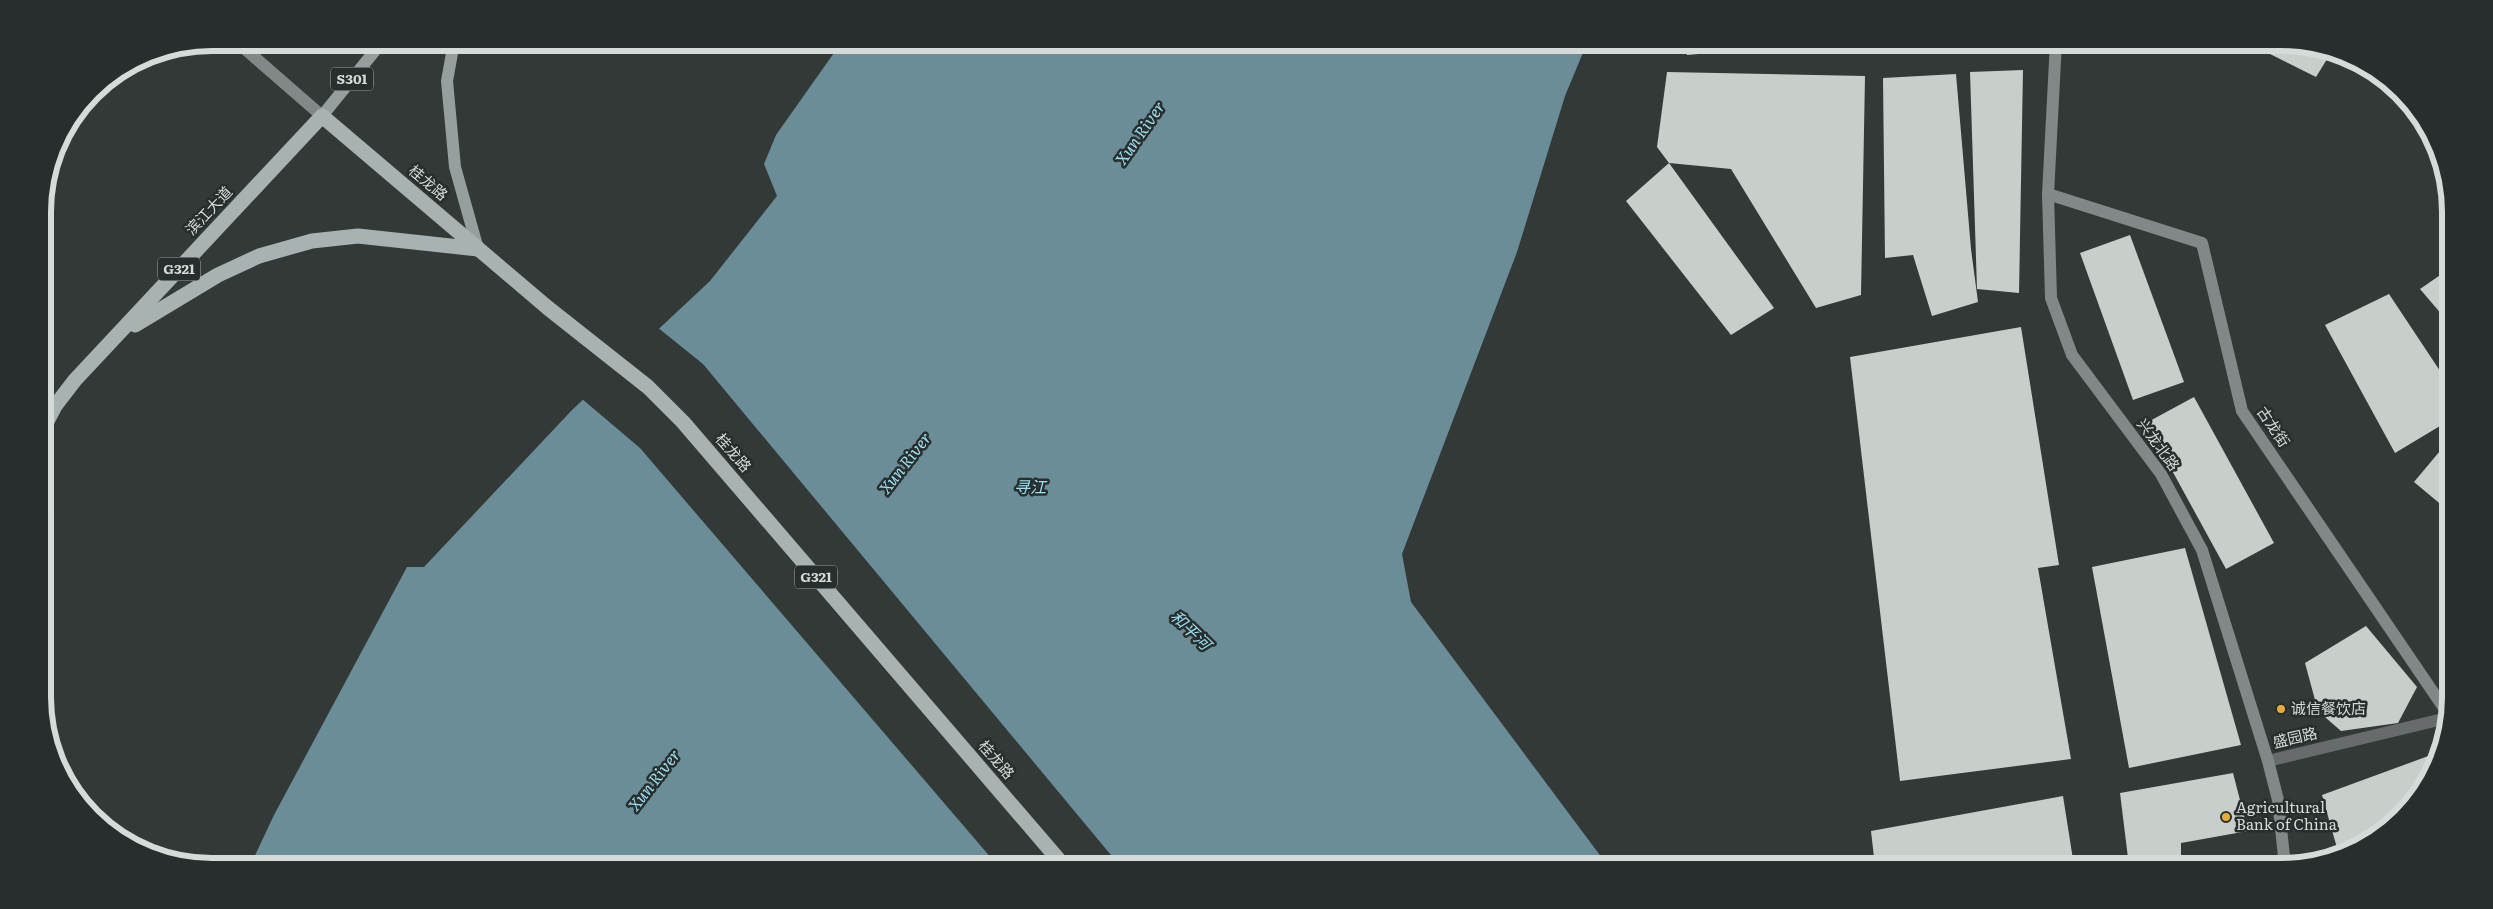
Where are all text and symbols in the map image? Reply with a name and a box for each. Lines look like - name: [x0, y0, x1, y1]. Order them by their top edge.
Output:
- road number: S301: [331, 68, 373, 90]
- water label: Xun River: [1109, 96, 1170, 169]
- street label: 桂龙路: [404, 159, 454, 205]
- street label: 滨江大道: [179, 180, 237, 240]
- road number: G321: [158, 258, 200, 280]
- street label: 古龙街: [2252, 401, 2296, 451]
- street label: 兴龙北路: [2132, 413, 2186, 475]
- water label: Xun River: [872, 426, 936, 498]
- street label: 桂龙路: [711, 427, 758, 477]
- water label: 寻江: [1014, 474, 1048, 498]
- road number: G321: [795, 566, 837, 588]
- water label: 和平河: [1166, 604, 1219, 657]
- place label: 诚信餐饮店: [2291, 696, 2366, 719]
- marker: 诚信餐饮店: [2275, 703, 2287, 715]
- street label: 盛园路: [2270, 720, 2319, 753]
- street label: 桂龙路: [974, 734, 1021, 784]
- water label: Xun River: [621, 743, 685, 815]
- place label: Agricultural Bank of China: [2236, 795, 2338, 835]
- marker: Agricultural Bank of China: [2220, 811, 2232, 823]

